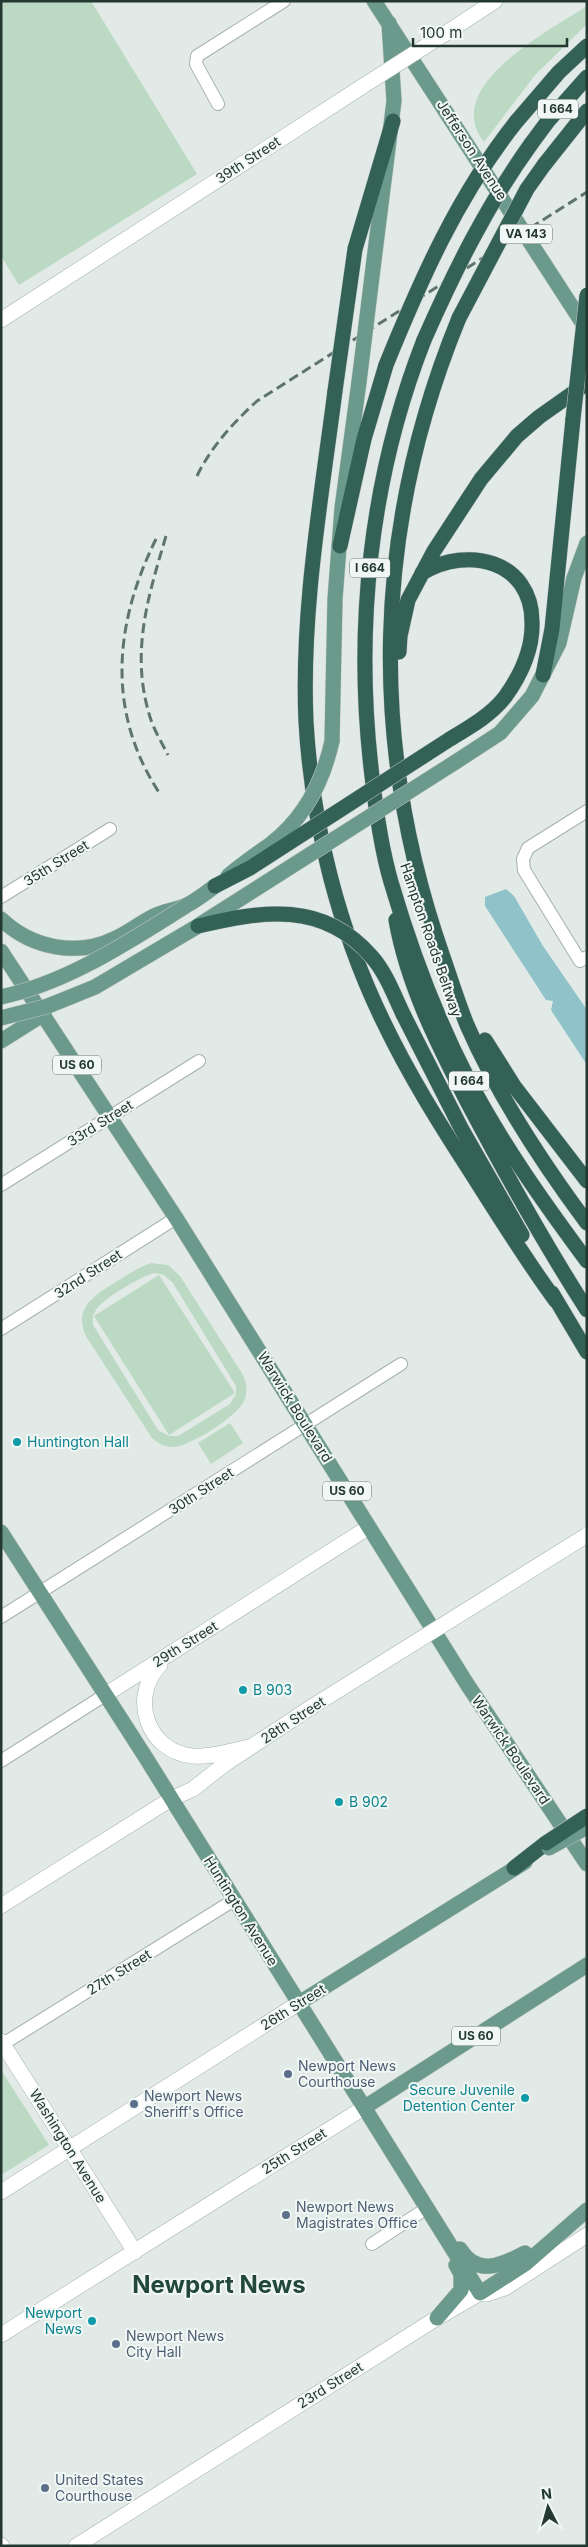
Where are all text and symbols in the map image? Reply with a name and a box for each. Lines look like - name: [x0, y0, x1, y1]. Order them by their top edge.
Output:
- scale bar: [413, 15, 567, 47]
- text: 100 m: [420, 23, 462, 42]
- street label: Jefferson Avenue: [434, 96, 511, 203]
- road number: I 664: [538, 100, 578, 118]
- street label: 39th Street: [212, 132, 284, 187]
- road number: VA 143: [500, 224, 552, 243]
- road number: I 664: [350, 558, 390, 578]
- street label: 35th Street: [20, 836, 92, 889]
- street label: Hampton Roads Beltway: [397, 861, 466, 1019]
- road number: US 60: [53, 1056, 101, 1074]
- road number: I 664: [449, 1072, 489, 1090]
- street label: 33rd Street: [64, 1095, 136, 1149]
- street label: 32nd Street: [51, 1245, 125, 1302]
- street label: Warwick Boulevard: [255, 1348, 336, 1465]
- place label: Huntington Hall: [27, 1433, 129, 1450]
- marker: Huntington Hall: [11, 1436, 23, 1448]
- street label: 30th Street: [165, 1463, 237, 1518]
- road number: US 60: [323, 1482, 371, 1500]
- street label: 29th Street: [149, 1617, 221, 1670]
- place label: B 903: [253, 1681, 292, 1698]
- marker: B 903: [237, 1684, 249, 1696]
- street label: 28th Street: [257, 1692, 329, 1747]
- street label: Warwick Boulevard: [469, 1692, 554, 1807]
- place label: B 902: [349, 1793, 388, 1810]
- marker: B 902: [333, 1796, 345, 1808]
- street label: Huntington Avenue: [201, 1853, 282, 1969]
- street label: 27th Street: [83, 1945, 154, 1998]
- street label: 26th Street: [257, 1980, 329, 2033]
- road number: US 60: [452, 2026, 500, 2045]
- place label: Newport News Courthouse: [298, 2057, 396, 2090]
- marker: Newport News Courthouse: [282, 2068, 294, 2080]
- place label: Secure Juvenile Detention Center: [403, 2081, 515, 2114]
- street label: Washington Avenue: [26, 2086, 110, 2206]
- place label: Newport News Sheriff's Office: [144, 2087, 244, 2120]
- marker: Secure Juvenile Detention Center: [519, 2092, 531, 2104]
- marker: Newport News Sheriff's Office: [128, 2098, 140, 2110]
- street label: 25th Street: [258, 2124, 330, 2177]
- place label: Newport News Magistrates Office: [296, 2198, 418, 2231]
- marker: Newport News Magistrates Office: [280, 2209, 292, 2221]
- district label: Newport News: [132, 2270, 306, 2299]
- place label: Newport News: [25, 2304, 82, 2337]
- marker: Newport News: [86, 2315, 98, 2327]
- place label: Newport News City Hall: [126, 2327, 224, 2360]
- marker: Newport News City Hall: [110, 2338, 122, 2350]
- street label: 23rd Street: [294, 2357, 366, 2411]
- place label: United States Courthouse: [55, 2471, 144, 2504]
- marker: United States Courthouse: [39, 2482, 51, 2494]
- north arrow: [523, 2482, 573, 2532]
- text: N: [540, 2485, 553, 2503]

